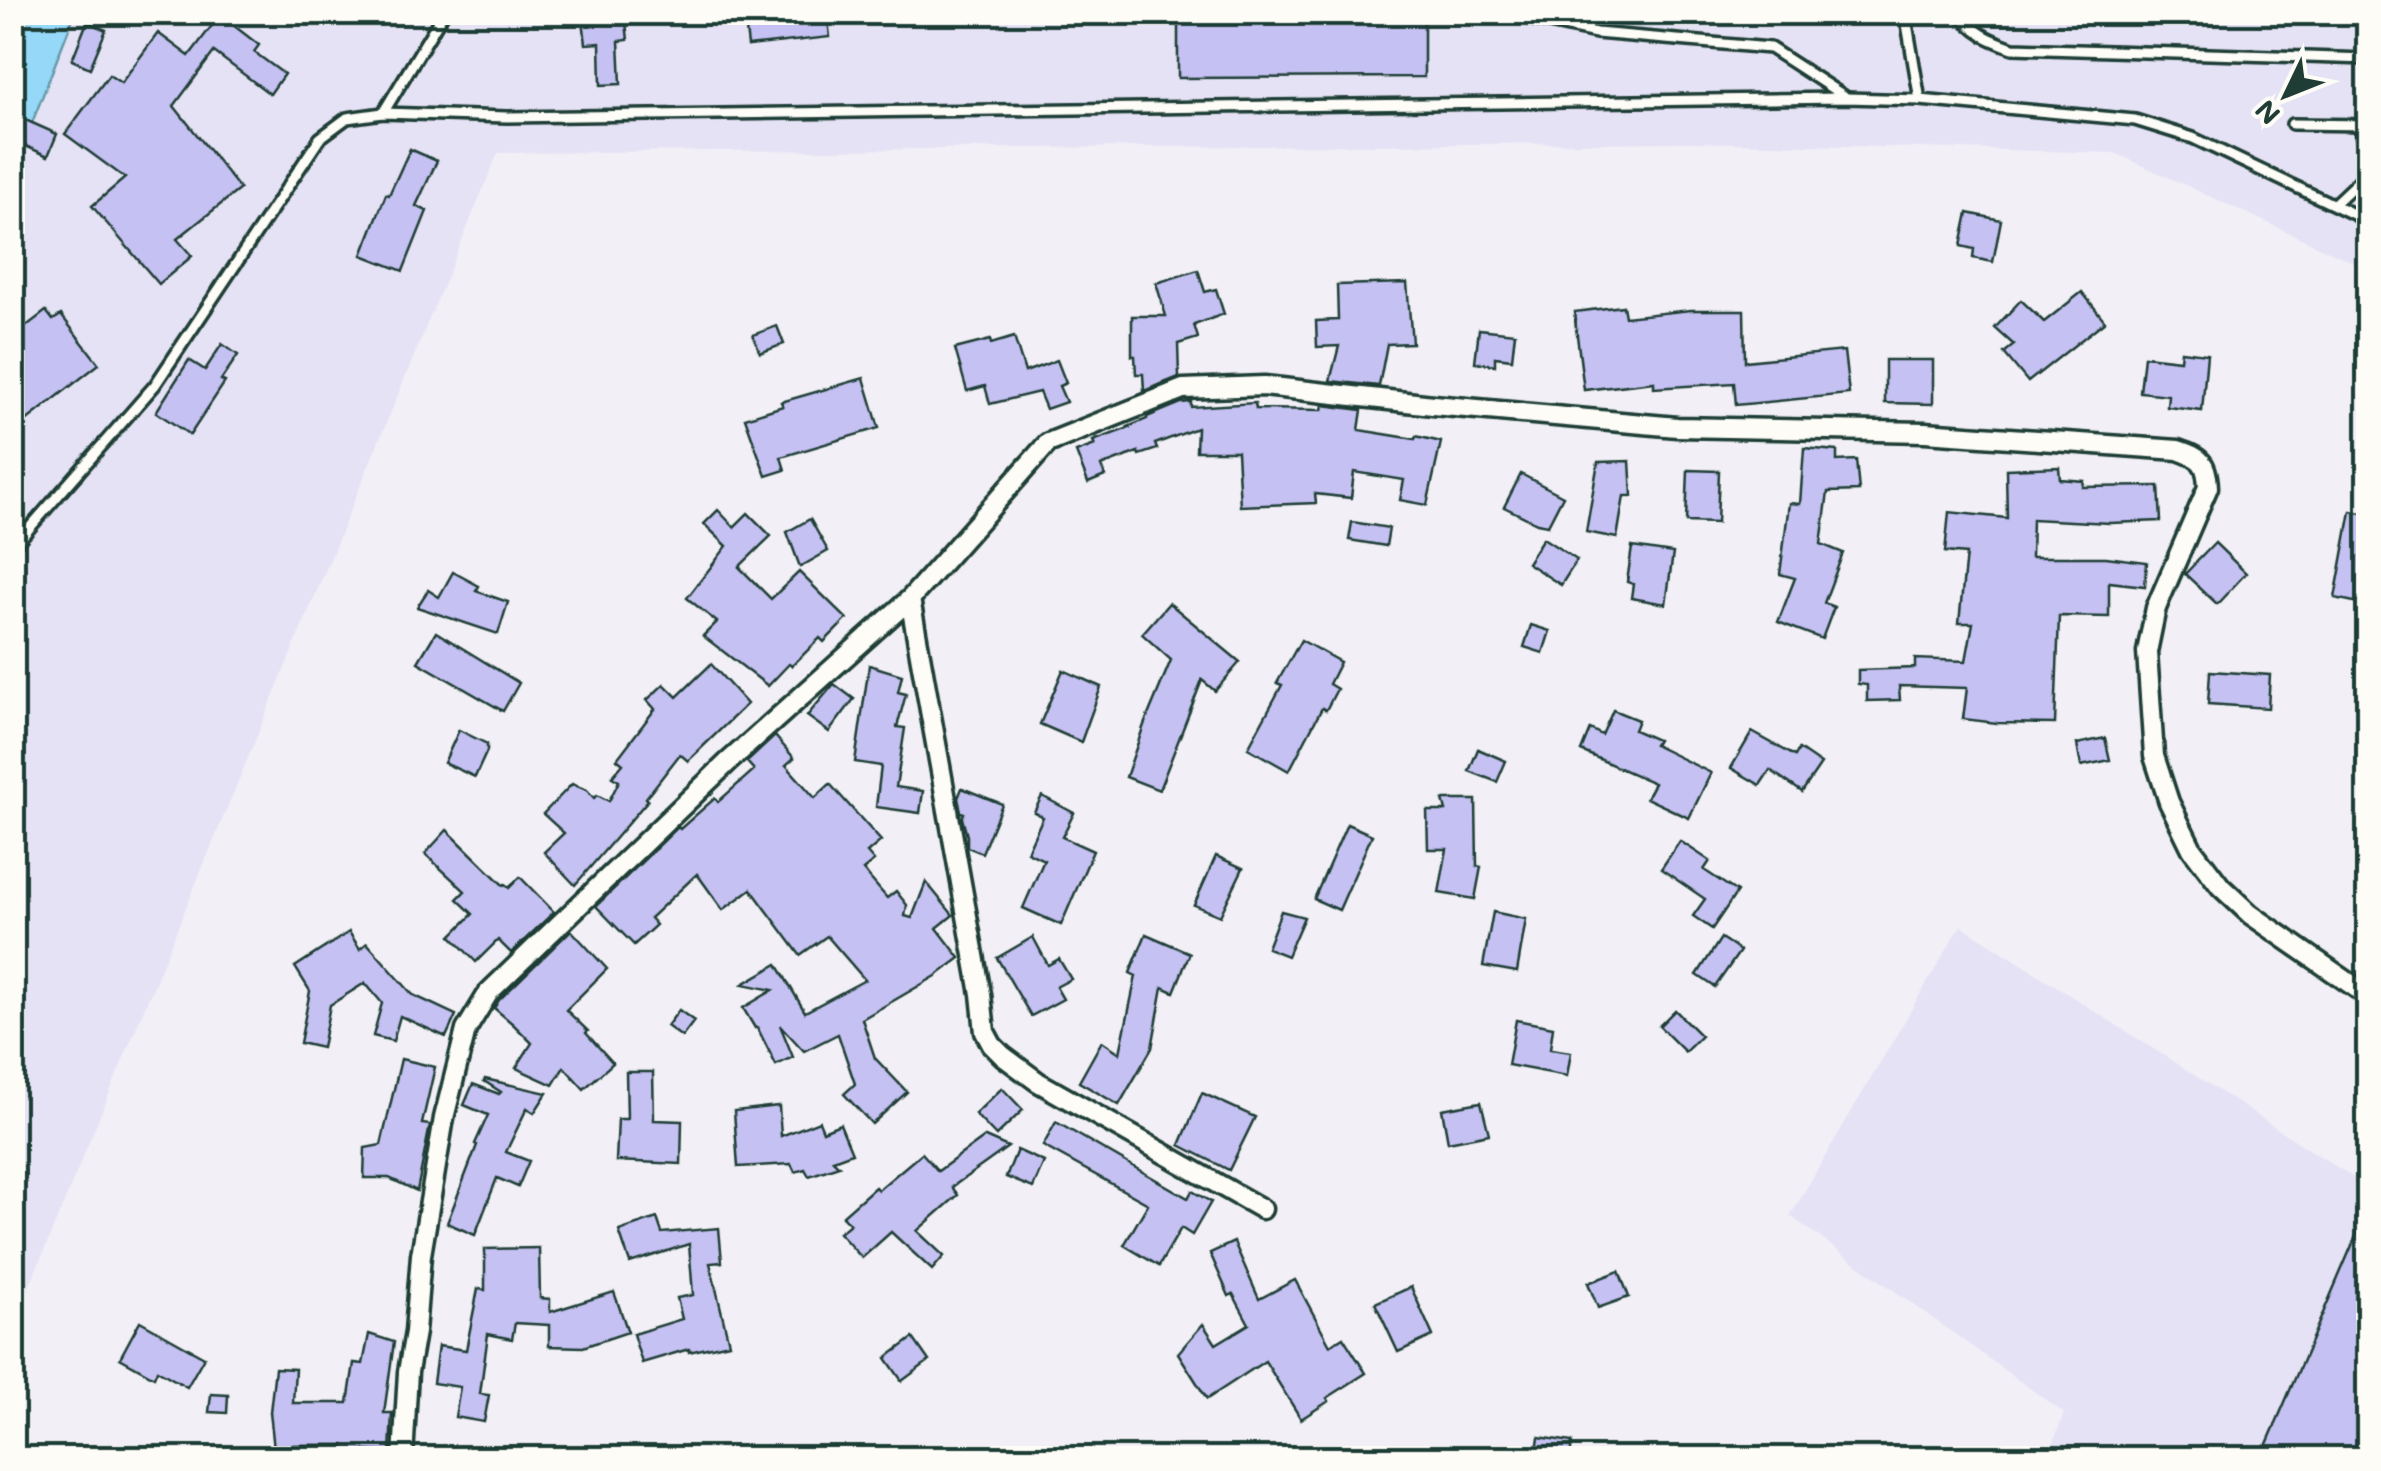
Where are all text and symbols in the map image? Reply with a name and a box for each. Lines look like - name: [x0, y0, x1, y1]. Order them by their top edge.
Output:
- north arrow: [2236, 45, 2336, 145]
- text: N: [2247, 93, 2287, 133]

